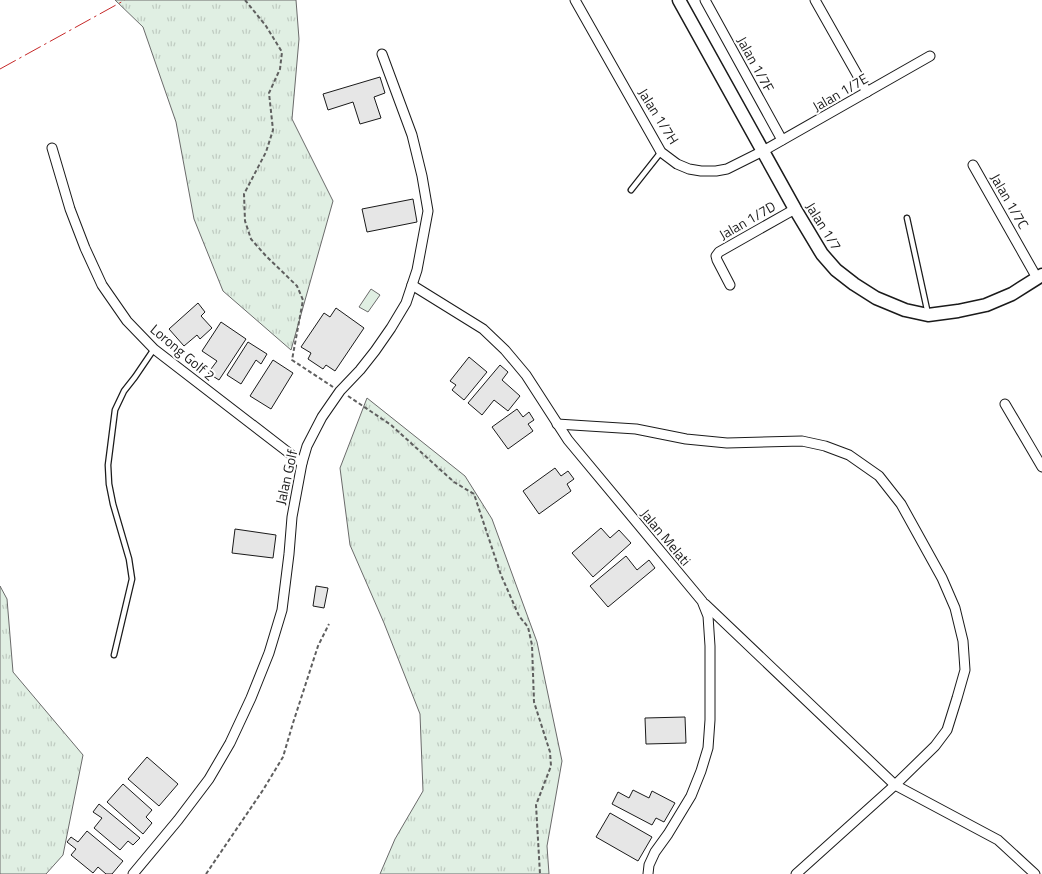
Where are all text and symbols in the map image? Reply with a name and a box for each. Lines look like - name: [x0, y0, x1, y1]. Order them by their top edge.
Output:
- street label: Jalan 1/7F: [732, 32, 780, 96]
- street label: Jalan 1/7E: [808, 68, 872, 116]
- street label: Jalan 1/7H: [633, 84, 685, 148]
- street label: Jalan 1/7C: [986, 169, 1035, 233]
- street label: Jalan 1/7D: [715, 195, 779, 245]
- street label: Jalan 1/7: [801, 198, 847, 254]
- street label: Lorong Golf 2: [146, 319, 220, 385]
- street label: Jalan Golf: [269, 447, 303, 507]
- street label: Jalan Melati: [636, 504, 696, 570]

